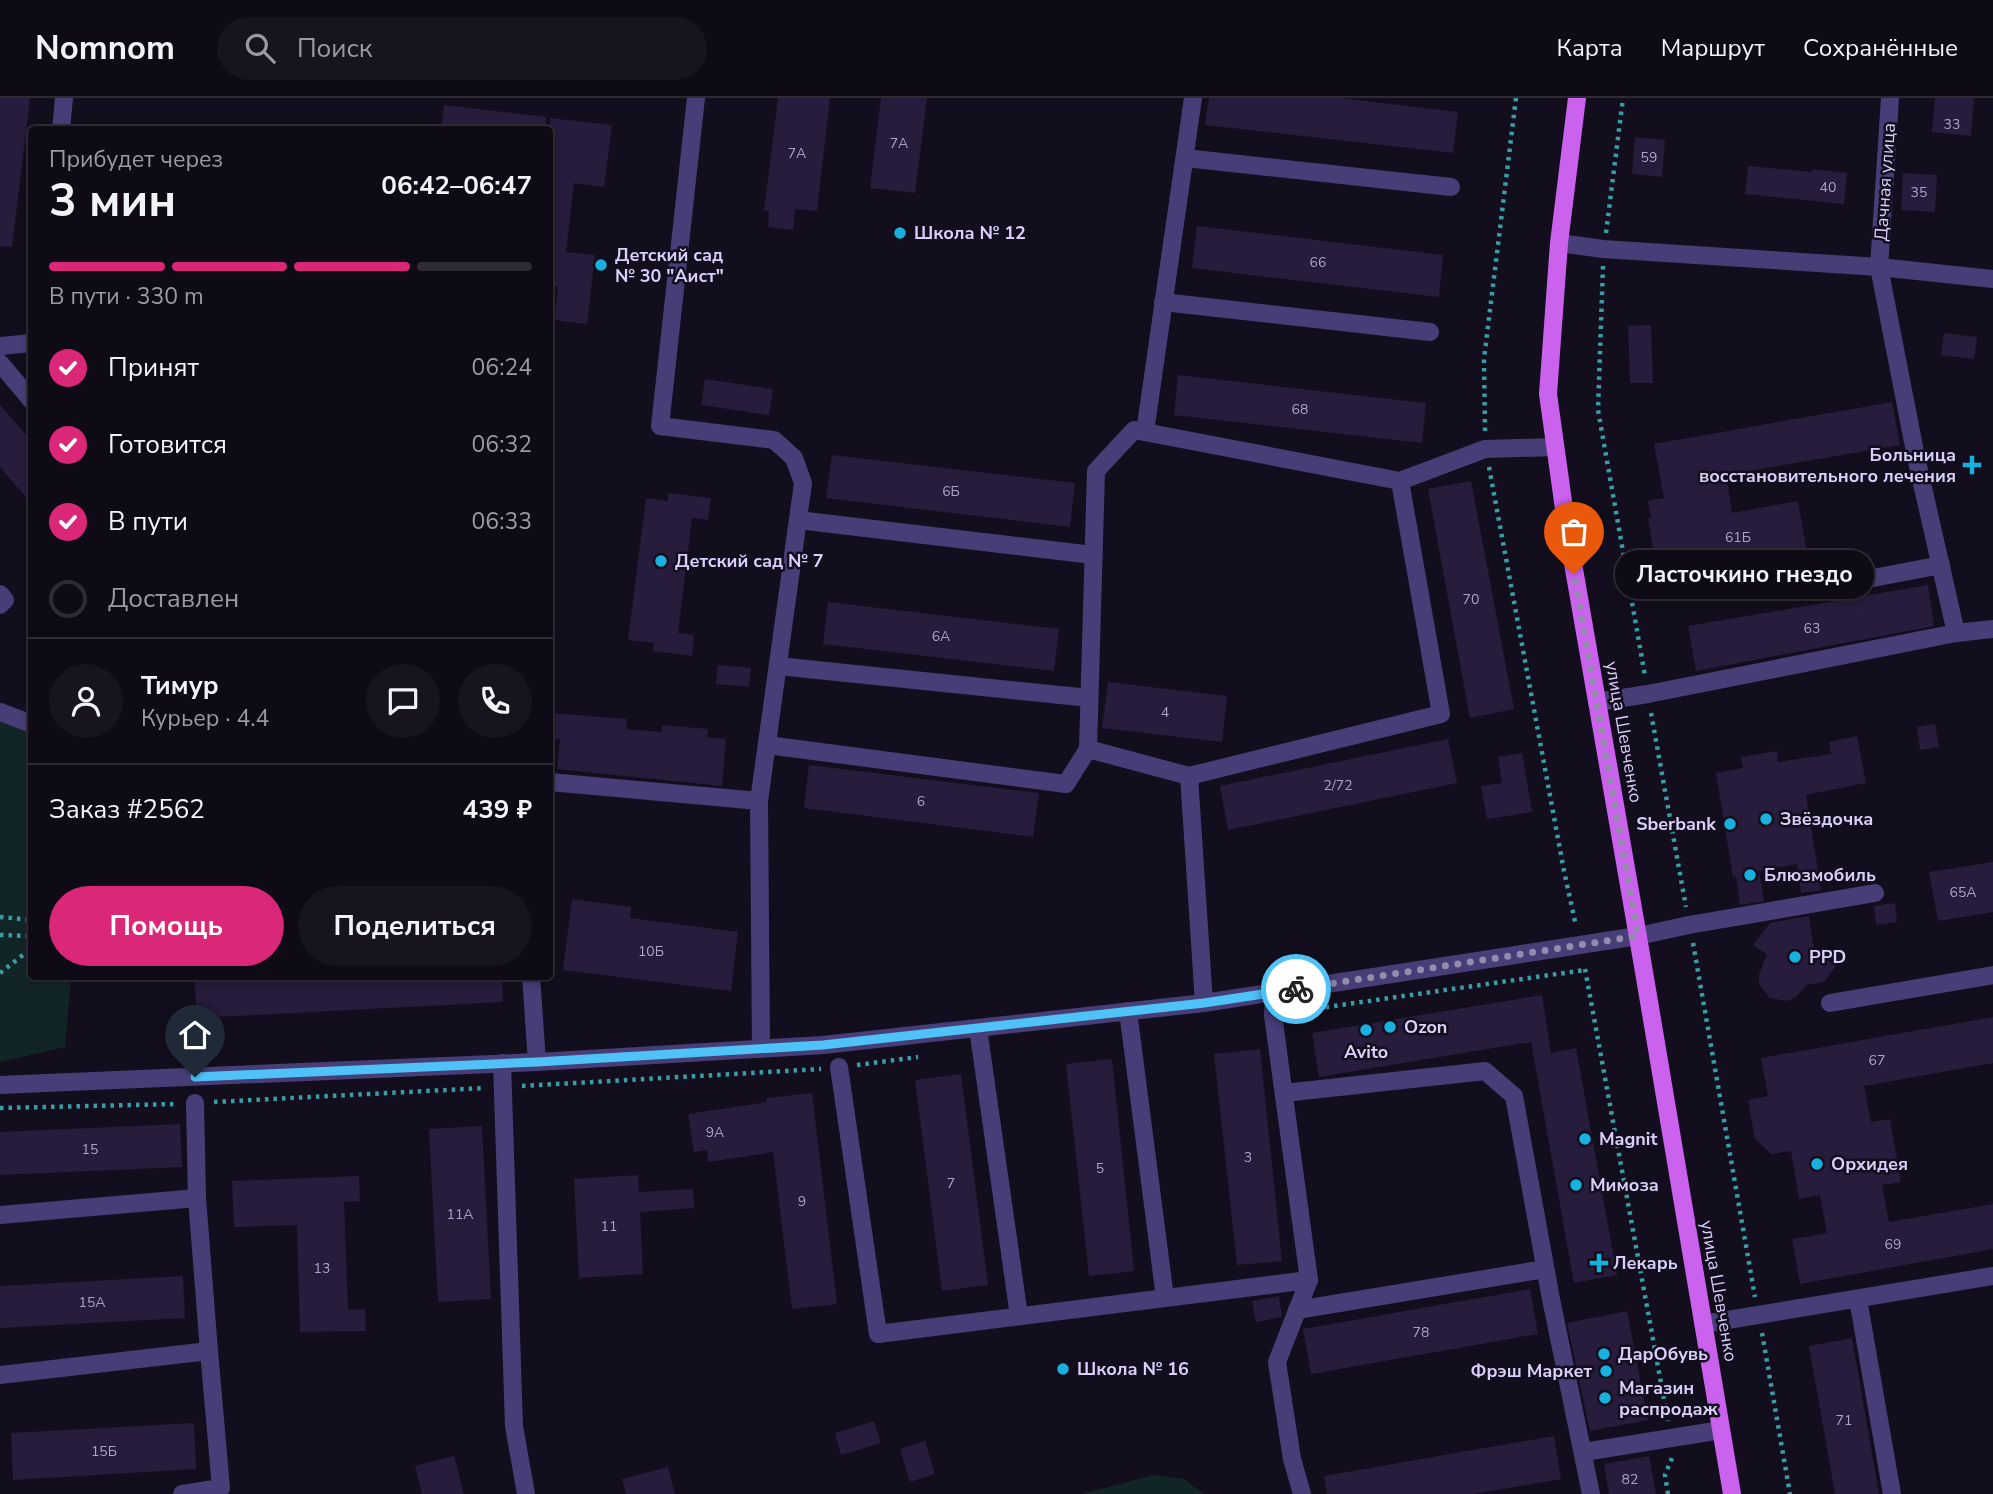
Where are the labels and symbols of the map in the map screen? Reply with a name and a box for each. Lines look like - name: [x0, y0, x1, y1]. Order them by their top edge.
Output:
- house number: 33: [1944, 115, 1960, 134]
- street label: Дачная улица: [1869, 122, 1901, 242]
- house number: 7А: [890, 134, 908, 153]
- house number: 7А: [788, 144, 806, 163]
- house number: 59: [1641, 148, 1657, 167]
- house number: 40: [1820, 178, 1836, 197]
- house number: 35: [1911, 183, 1927, 202]
- place label: Школа № 12: [914, 221, 1026, 245]
- marker: Школа № 12: [892, 225, 908, 241]
- place label: Детский сад № 30 "Аист": [615, 243, 724, 288]
- house number: 66: [1310, 253, 1326, 272]
- marker: Детский сад № 30 "Аист": [593, 257, 609, 273]
- house number: 68: [1292, 400, 1308, 419]
- place label: Больница восстановительного лечения: [1699, 443, 1956, 488]
- marker: Больница восстановительного лечения: [1962, 455, 1982, 475]
- house number: 6Б: [942, 482, 960, 501]
- pin: [1544, 502, 1604, 574]
- house number: 61Б: [1725, 528, 1751, 547]
- place label: Детский сад № 7: [675, 549, 824, 573]
- callout: Ласточкино гнездо: [1616, 550, 1875, 598]
- marker: Детский сад № 7: [653, 553, 669, 569]
- house number: 70: [1463, 590, 1479, 609]
- house number: 63: [1804, 619, 1820, 638]
- house number: 6А: [932, 627, 950, 646]
- street label: улица Шевченко: [1600, 659, 1648, 805]
- house number: 4: [1161, 703, 1169, 722]
- house number: 2/72: [1323, 776, 1353, 795]
- house number: 6: [917, 792, 925, 811]
- place label: Звёздочка: [1780, 807, 1873, 831]
- marker: Звёздочка: [1758, 811, 1774, 827]
- place label: Sberbank: [1636, 812, 1716, 836]
- marker: Sberbank: [1722, 816, 1738, 832]
- place label: Блюзмобиль: [1764, 863, 1876, 887]
- marker: Блюзмобиль: [1742, 867, 1758, 883]
- house number: 65А: [1949, 883, 1977, 902]
- house number: 10Б: [638, 942, 664, 961]
- place label: PPD: [1809, 945, 1846, 969]
- marker: PPD: [1787, 949, 1803, 965]
- courier: [1261, 954, 1331, 1024]
- pin: [165, 1005, 225, 1077]
- place label: Ozon: [1404, 1015, 1447, 1039]
- marker: Ozon: [1382, 1019, 1398, 1035]
- marker: Avito: [1358, 1022, 1374, 1038]
- place label: Avito: [1344, 1040, 1388, 1064]
- house number: 67: [1869, 1051, 1885, 1070]
- house number: 9А: [706, 1123, 724, 1142]
- place label: Magnit: [1599, 1127, 1657, 1151]
- marker: Magnit: [1577, 1131, 1593, 1147]
- house number: 15: [82, 1140, 98, 1159]
- house number: 3: [1244, 1148, 1252, 1167]
- place label: Орхидея: [1831, 1152, 1908, 1176]
- marker: Орхидея: [1809, 1156, 1825, 1172]
- house number: 5: [1096, 1159, 1104, 1178]
- place label: Мимоза: [1590, 1173, 1659, 1197]
- house number: 7: [947, 1174, 955, 1193]
- marker: Мимоза: [1568, 1177, 1584, 1193]
- house number: 9: [798, 1192, 806, 1211]
- house number: 11А: [446, 1205, 474, 1224]
- house number: 11: [601, 1217, 617, 1236]
- street label: улица Шевченко: [1695, 1218, 1743, 1364]
- house number: 69: [1885, 1235, 1901, 1254]
- place label: Лекарь: [1613, 1251, 1678, 1275]
- marker: Лекарь: [1591, 1255, 1607, 1271]
- house number: 13: [314, 1259, 330, 1278]
- house number: 15А: [78, 1293, 106, 1312]
- house number: 78: [1413, 1323, 1429, 1342]
- place label: ДарОбувь: [1618, 1342, 1708, 1366]
- marker: ДарОбувь: [1596, 1346, 1612, 1362]
- place label: Школа № 16: [1077, 1357, 1189, 1381]
- place label: Фрэш Маркет: [1471, 1359, 1592, 1383]
- marker: Школа № 16: [1055, 1361, 1071, 1377]
- marker: Фрэш Маркет: [1598, 1363, 1614, 1379]
- place label: Магазин распродаж: [1619, 1376, 1718, 1421]
- marker: Магазин распродаж: [1597, 1390, 1613, 1406]
- house number: 71: [1836, 1411, 1852, 1430]
- house number: 15Б: [91, 1442, 117, 1461]
- house number: 82: [1622, 1470, 1638, 1489]

